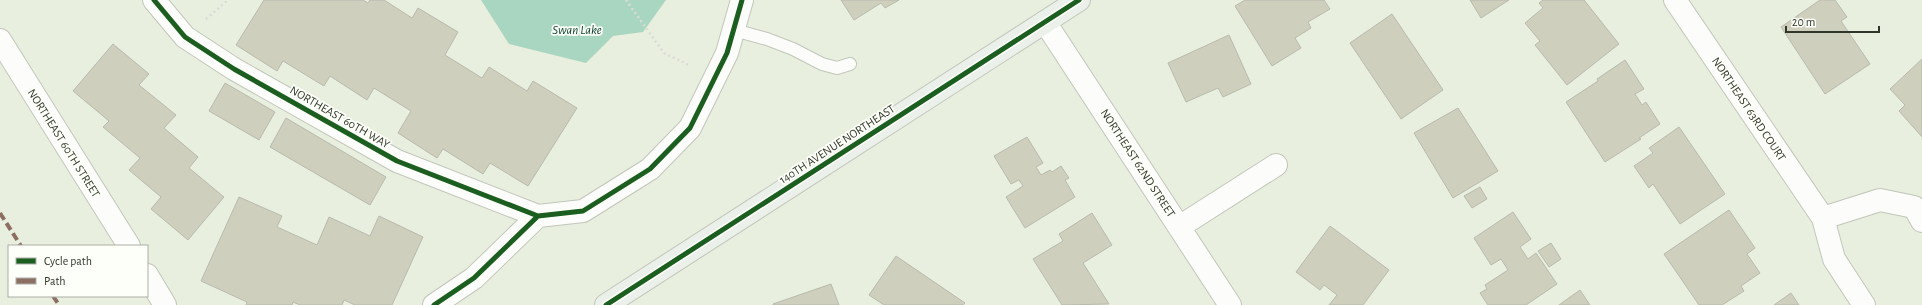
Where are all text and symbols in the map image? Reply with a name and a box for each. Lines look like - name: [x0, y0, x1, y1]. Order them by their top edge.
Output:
- scale bar: [1786, 8, 1879, 34]
- text: 20 m: [1792, 16, 1815, 28]
- water label: Swan Lake: [552, 24, 602, 37]
- street label: NORTHEAST 63RD COURT: [1710, 55, 1788, 163]
- street label: NORTHEAST 60TH WAY: [288, 84, 393, 151]
- street label: NORTHEAST 60TH STREET: [26, 87, 102, 199]
- street label: 140TH AVENUE NORTHEAST: [777, 102, 897, 186]
- street label: NORTHEAST 62ND STREET: [1099, 107, 1178, 219]
- legend: [8, 245, 148, 297]
- text: Cycle path: [44, 255, 92, 268]
- text: Path: [44, 275, 66, 287]

